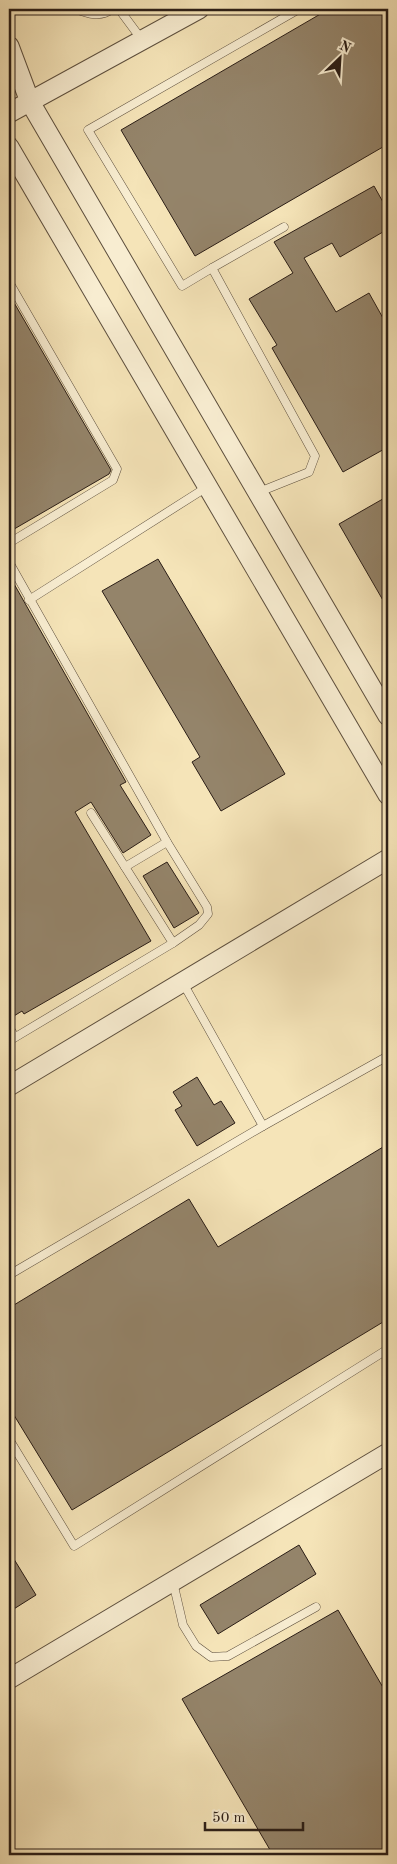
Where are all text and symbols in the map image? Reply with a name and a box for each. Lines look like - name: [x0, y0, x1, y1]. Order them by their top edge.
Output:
- north arrow: [314, 32, 364, 82]
- text: N: [337, 39, 353, 56]
- scale bar: [205, 1799, 302, 1831]
- text: 50 m: [212, 1811, 246, 1826]

